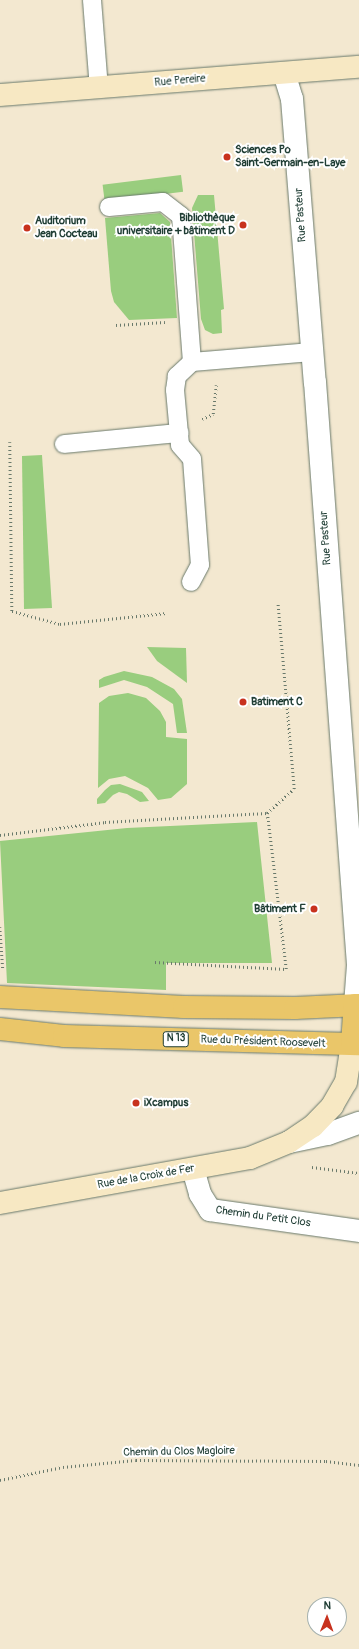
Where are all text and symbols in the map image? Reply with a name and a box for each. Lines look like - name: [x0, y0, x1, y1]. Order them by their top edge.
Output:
- street label: Rue Pereire: [154, 72, 206, 90]
- place label: Sciences Po Saint-Germain-en-Laye: [235, 144, 345, 170]
- marker: Sciences Po Saint-Germain-en-Laye: [222, 152, 232, 162]
- street label: Rue Pasteur: [293, 187, 309, 243]
- place label: Bibliothèque universitaire + bâtiment D: [117, 212, 235, 238]
- place label: Auditorium Jean Cocteau: [35, 215, 98, 241]
- marker: Bibliothèque universitaire + bâtiment D: [238, 220, 248, 230]
- marker: Auditorium Jean Cocteau: [22, 223, 32, 233]
- street label: Rue Pasteur: [318, 510, 334, 566]
- place label: Batiment C: [251, 695, 303, 709]
- marker: Batiment C: [238, 697, 248, 707]
- place label: Bâtiment F: [254, 902, 306, 916]
- marker: Bâtiment F: [309, 904, 319, 914]
- road number: N 13: [162, 1031, 190, 1047]
- street label: Rue du Président Roosevelt: [200, 1033, 326, 1051]
- place label: iXcampus: [144, 1096, 188, 1110]
- marker: iXcampus: [131, 1098, 141, 1108]
- street label: Rue de la Croix de Fer: [96, 1162, 196, 1192]
- street label: Chemin du Petit Clos: [215, 1204, 311, 1230]
- street label: Chemin du Clos Magloire: [123, 1444, 235, 1460]
- north arrow: [307, 1597, 347, 1637]
- text: N: [323, 1599, 331, 1612]

